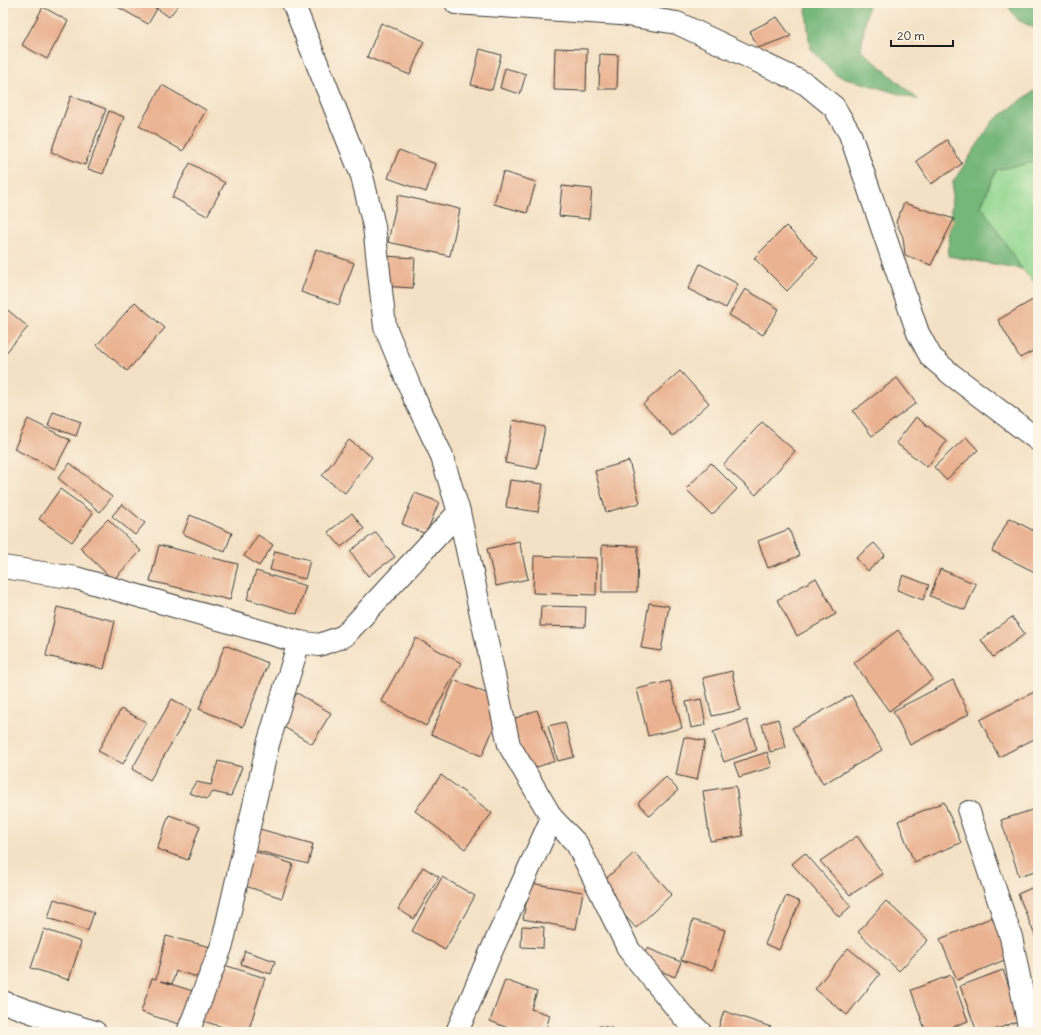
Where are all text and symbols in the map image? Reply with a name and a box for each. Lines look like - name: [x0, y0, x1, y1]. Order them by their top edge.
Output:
- scale bar: [891, 22, 953, 48]
- text: 20 m: [897, 28, 925, 43]

